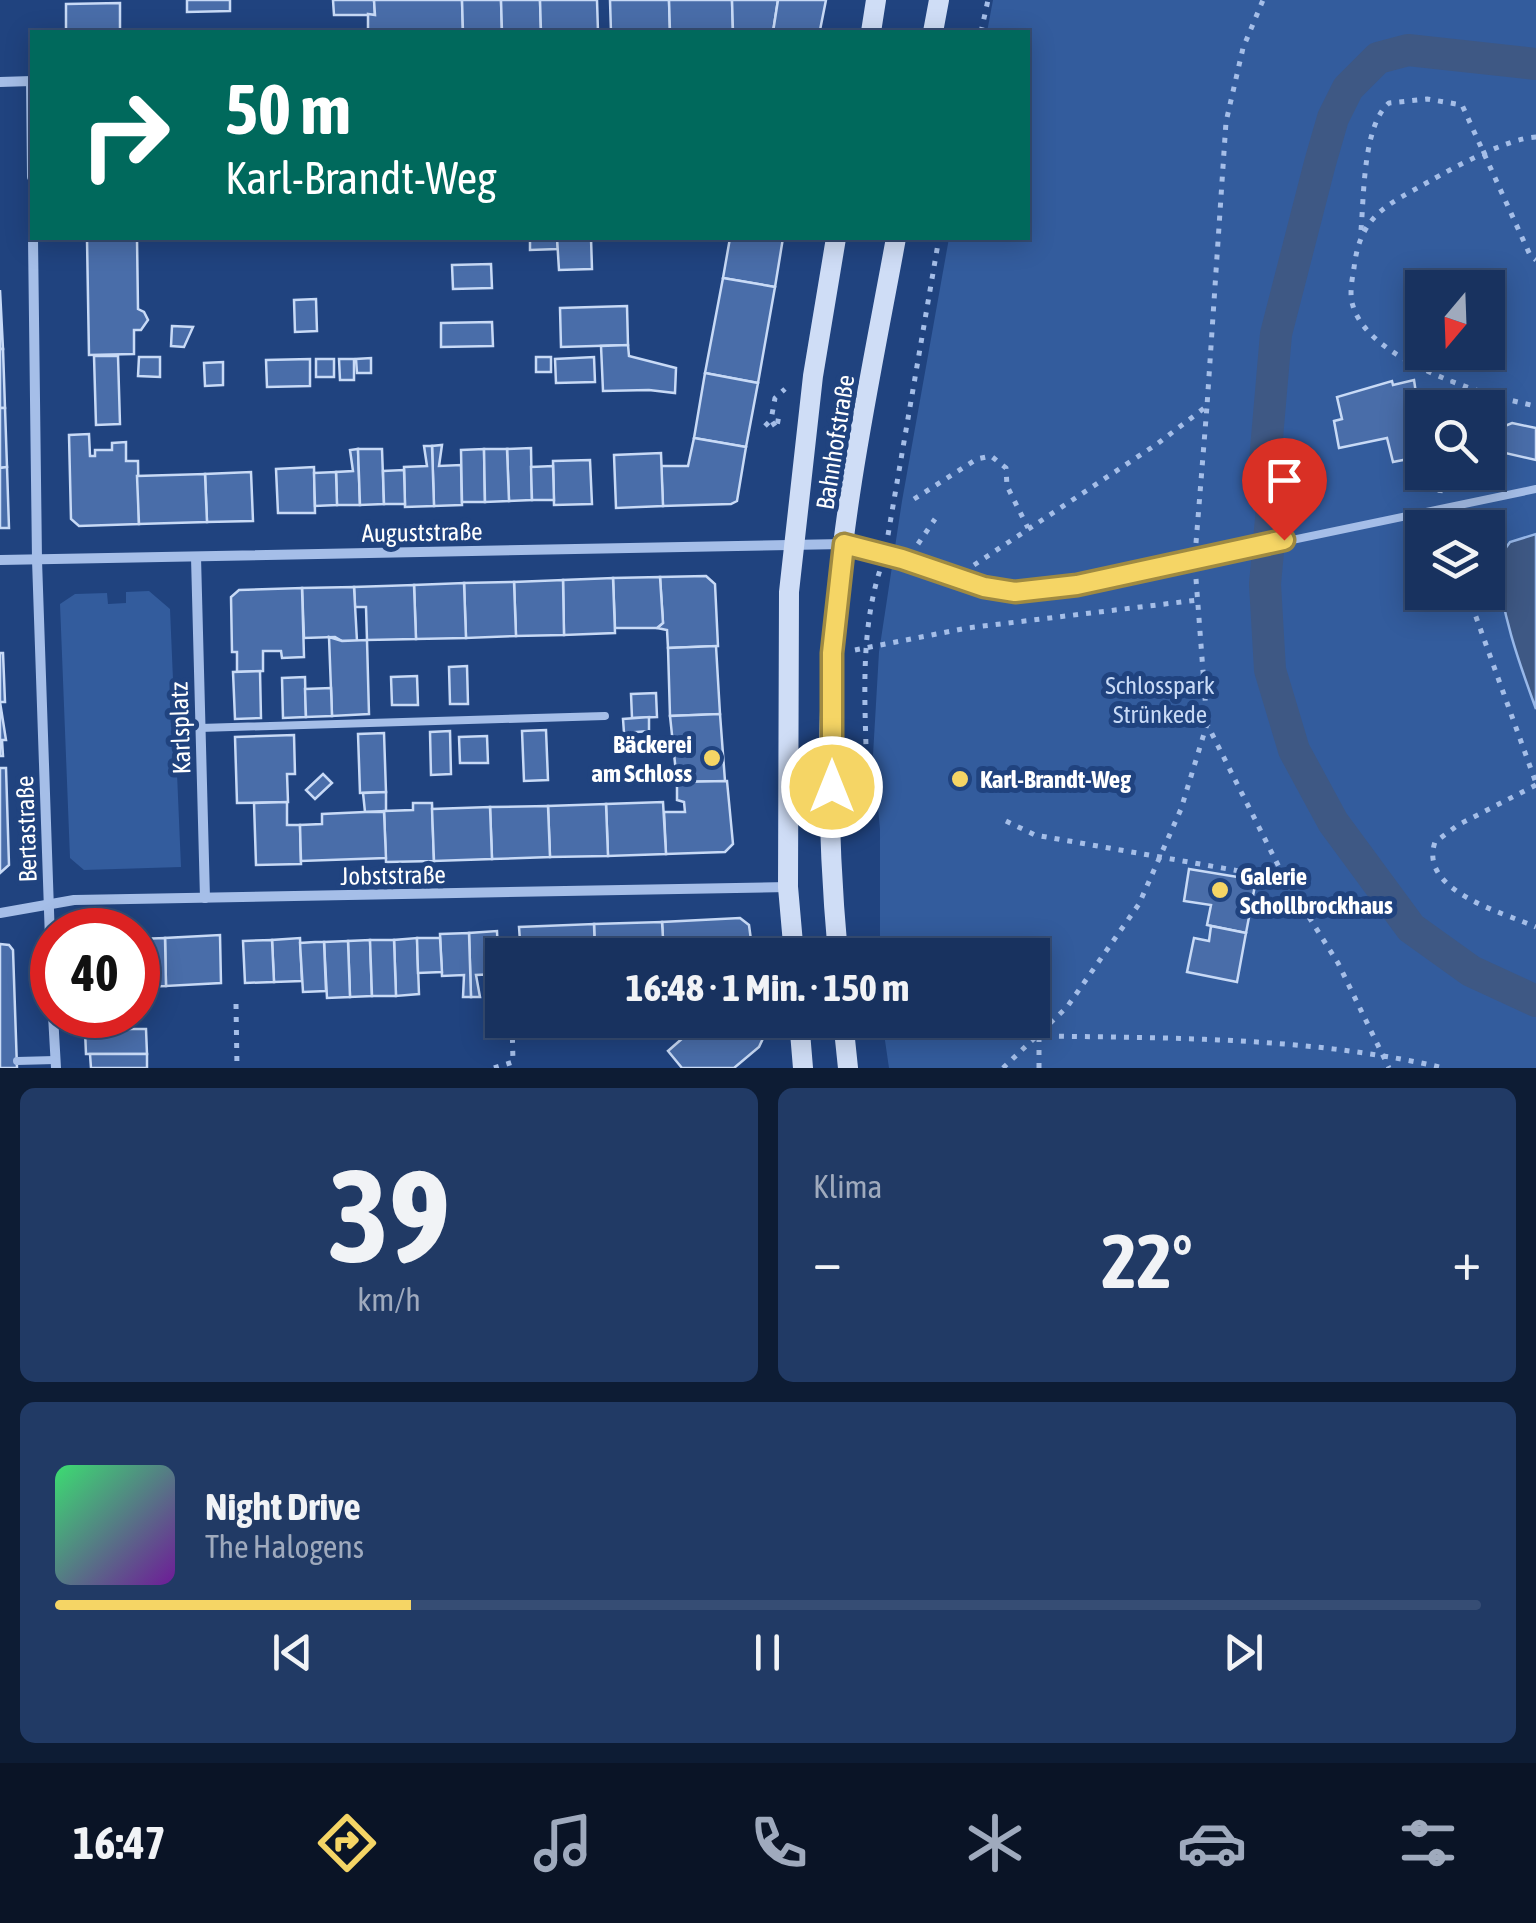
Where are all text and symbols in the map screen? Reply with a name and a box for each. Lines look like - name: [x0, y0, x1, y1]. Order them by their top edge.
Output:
- text: 50 m: [225, 69, 351, 149]
- icon: right: [60, 70, 190, 200]
- text: Karl-Brandt-Weg: [225, 152, 497, 204]
- north arrow: [1405, 270, 1505, 370]
- map controls: [1405, 270, 1505, 610]
- street label: Bahnhofstraße: [811, 373, 859, 511]
- button: search: [1405, 390, 1505, 490]
- pin: [1242, 438, 1327, 541]
- icon: arrive: [1257, 453, 1312, 508]
- button: layers: [1405, 510, 1505, 610]
- street label: Auguststraße: [361, 517, 483, 547]
- park label: Schlosspark Strünkede: [1105, 671, 1215, 728]
- street label: Karlsplatz: [164, 681, 196, 775]
- place label: Bäckerei am Schloss: [591, 730, 692, 787]
- position arrow: [780, 735, 884, 839]
- marker: Bäckerei am Schloss: [701, 747, 723, 769]
- place label: Karl-Brandt-Weg: [980, 765, 1131, 793]
- marker: Karl-Brandt-Weg: [949, 768, 971, 790]
- street label: Bertastraße: [10, 775, 42, 883]
- street label: Jobststraße: [340, 860, 446, 890]
- place label: Galerie Schollbrockhaus: [1240, 862, 1393, 919]
- marker: Galerie Schollbrockhaus: [1209, 879, 1231, 901]
- speed limit sign: 40: [30, 908, 160, 1038]
- text: 16:48 · 1 Min. · 150 m: [626, 966, 909, 1009]
- text: 39: [328, 1141, 450, 1290]
- text: Klima: [813, 1168, 882, 1205]
- text: 22°: [1101, 1218, 1193, 1304]
- text: −: [813, 1229, 842, 1292]
- text: +: [1452, 1229, 1481, 1292]
- text: km/h: [357, 1281, 421, 1318]
- text: Night Drive: [205, 1485, 361, 1528]
- text: The Halogens: [205, 1528, 364, 1565]
- icon: previous: [265, 1625, 320, 1680]
- icon: pause: [740, 1625, 795, 1680]
- icon: next: [1216, 1625, 1271, 1680]
- icon: directions: [312, 1808, 382, 1878]
- icon: music: [528, 1808, 598, 1878]
- icon: phone: [744, 1808, 814, 1878]
- icon: climate: [960, 1808, 1030, 1878]
- icon: car: [1177, 1808, 1247, 1878]
- icon: filters: [1393, 1808, 1463, 1878]
- text: 16:47: [73, 1817, 166, 1869]

